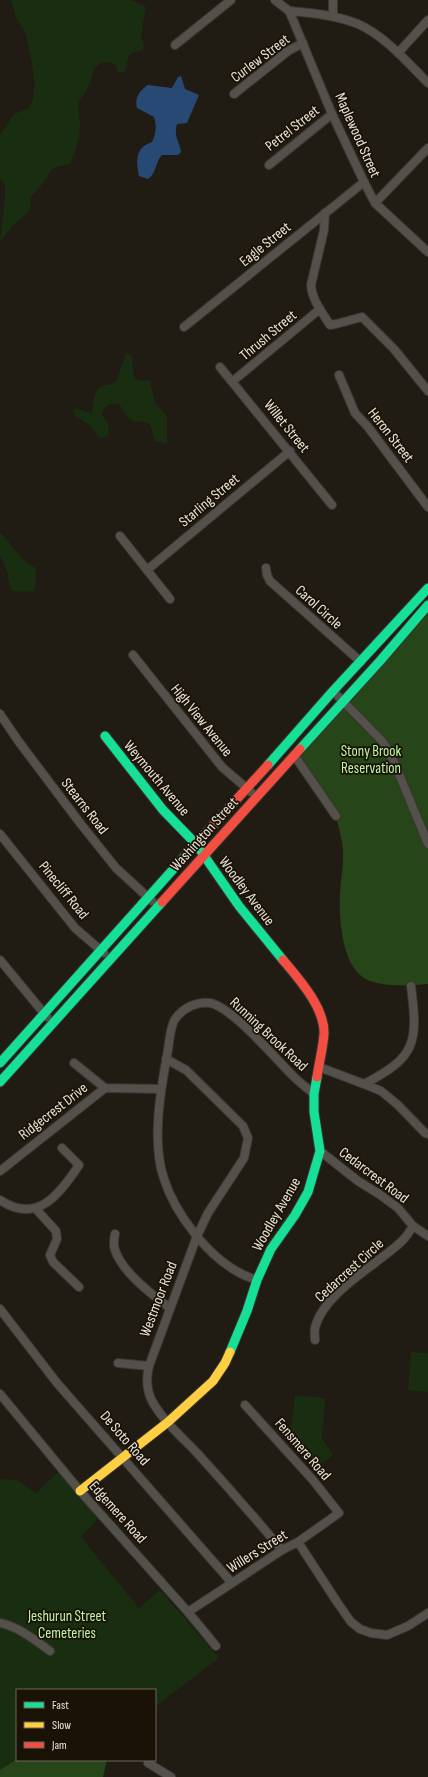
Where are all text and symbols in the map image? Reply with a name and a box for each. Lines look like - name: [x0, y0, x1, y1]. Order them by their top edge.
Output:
- street label: Curlew Street: [227, 30, 294, 87]
- street label: Maplewood Street: [330, 90, 385, 181]
- street label: Petrel Street: [261, 101, 324, 156]
- street label: Eagle Street: [236, 218, 295, 271]
- street label: Thrush Street: [236, 306, 301, 365]
- street label: Willet Street: [259, 396, 314, 457]
- street label: Heron Street: [363, 404, 418, 467]
- street label: Starling Street: [175, 469, 244, 531]
- street label: Carol Circle: [291, 581, 346, 634]
- street label: High View Avenue: [166, 680, 237, 761]
- street label: Weymouth Avenue: [119, 736, 194, 820]
- park label: Stony Brook Reservation: [341, 742, 402, 778]
- street label: Stearns Road: [57, 774, 112, 838]
- street label: Washington Street: [166, 793, 243, 875]
- street label: Woodley Avenue: [214, 853, 279, 930]
- street label: Pinecliff Road: [34, 857, 93, 923]
- street label: Running Brook Road: [226, 993, 312, 1075]
- street label: Ridgecrest Drive: [15, 1079, 92, 1144]
- street label: Cedarcrest Road: [335, 1143, 412, 1208]
- street label: Woodley Avenue: [248, 1174, 305, 1254]
- street label: Cedarcrest Circle: [311, 1234, 388, 1306]
- street label: Westmoor Road: [135, 1259, 182, 1340]
- street label: De Soto Road: [96, 1407, 154, 1470]
- street label: Fensmere Road: [270, 1414, 335, 1484]
- street label: Edgemere Road: [85, 1477, 151, 1547]
- street label: Willers Street: [224, 1525, 291, 1577]
- park label: Jeshurun Street Cemeteries: [27, 1607, 107, 1643]
- legend: [16, 1689, 156, 1761]
- text: Fast: [52, 1698, 69, 1713]
- text: Slow: [52, 1718, 71, 1733]
- text: Jam: [51, 1738, 67, 1753]

